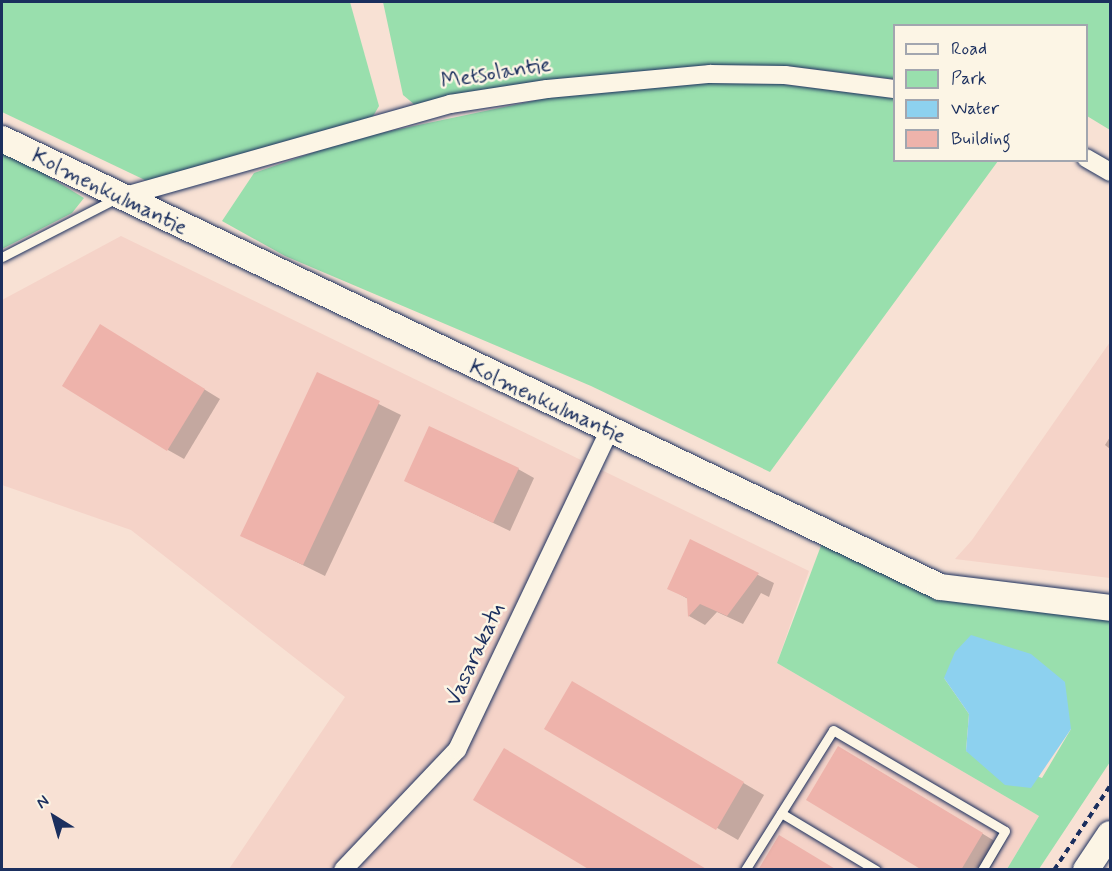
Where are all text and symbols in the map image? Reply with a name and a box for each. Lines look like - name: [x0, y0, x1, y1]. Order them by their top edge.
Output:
- legend: [893, 24, 1088, 162]
- text: Road: [951, 37, 987, 61]
- street label: Metsolantie: [439, 52, 553, 96]
- text: Park: [951, 67, 987, 91]
- text: Water: [951, 97, 999, 121]
- text: Building: [951, 127, 1011, 151]
- street label: Kolmenkulmantie: [27, 144, 191, 242]
- street label: Kolmenkulmantie: [464, 355, 630, 451]
- street label: Vasarakatu: [441, 599, 511, 711]
- north arrow: [24, 787, 84, 847]
- text: N: [32, 791, 53, 814]

